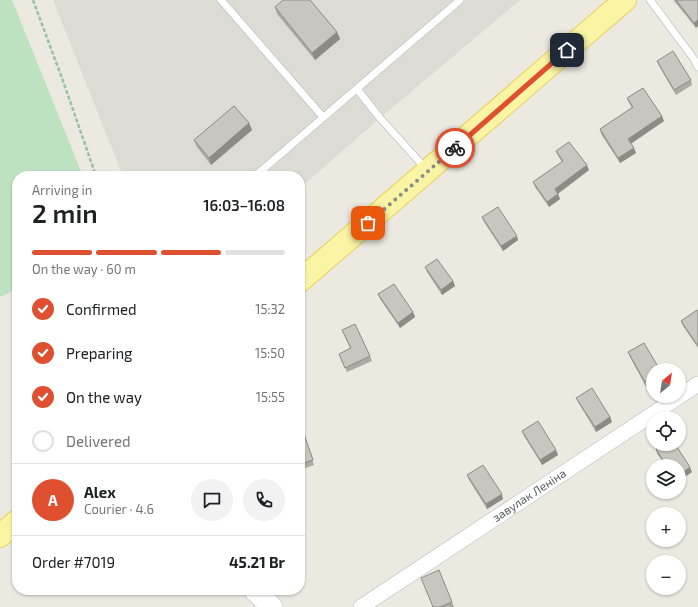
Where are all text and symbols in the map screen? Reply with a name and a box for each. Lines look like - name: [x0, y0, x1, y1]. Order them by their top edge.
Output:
- pin: [550, 33, 584, 67]
- icon: home: [556, 39, 578, 61]
- courier: [435, 128, 475, 168]
- icon: bike: [444, 137, 466, 159]
- text: Arriving in: [32, 182, 92, 198]
- text: 16:03–16:08: [203, 196, 285, 214]
- text: 2 min: [32, 197, 98, 228]
- pin: [351, 206, 385, 240]
- icon: bag: [357, 212, 379, 234]
- text: On the way · 60 m: [32, 261, 136, 277]
- icon: check: [32, 298, 54, 320]
- text: Confirmed: [66, 300, 137, 318]
- text: 15:32: [255, 301, 285, 317]
- icon: check: [32, 342, 54, 364]
- text: Preparing: [66, 344, 132, 362]
- text: 15:50: [255, 345, 285, 361]
- north arrow: [646, 363, 686, 403]
- map controls: [646, 363, 686, 595]
- icon: check: [32, 386, 54, 408]
- text: On the way: [66, 388, 142, 406]
- text: 15:55: [256, 389, 285, 405]
- button: locate: [646, 411, 686, 451]
- text: Delivered: [66, 432, 131, 450]
- button: layers: [646, 459, 686, 499]
- street label: завулак Леніна: [489, 465, 568, 524]
- button: chat: [191, 479, 233, 521]
- button: phone: [243, 479, 285, 521]
- text: Alex: [84, 483, 116, 501]
- text: A: [48, 491, 58, 509]
- text: Courier · 4.6: [84, 501, 154, 517]
- button: +: [646, 507, 686, 547]
- text: Order #7019: [32, 553, 115, 571]
- text: 45.21 Br: [229, 553, 285, 571]
- button: −: [646, 555, 686, 595]

